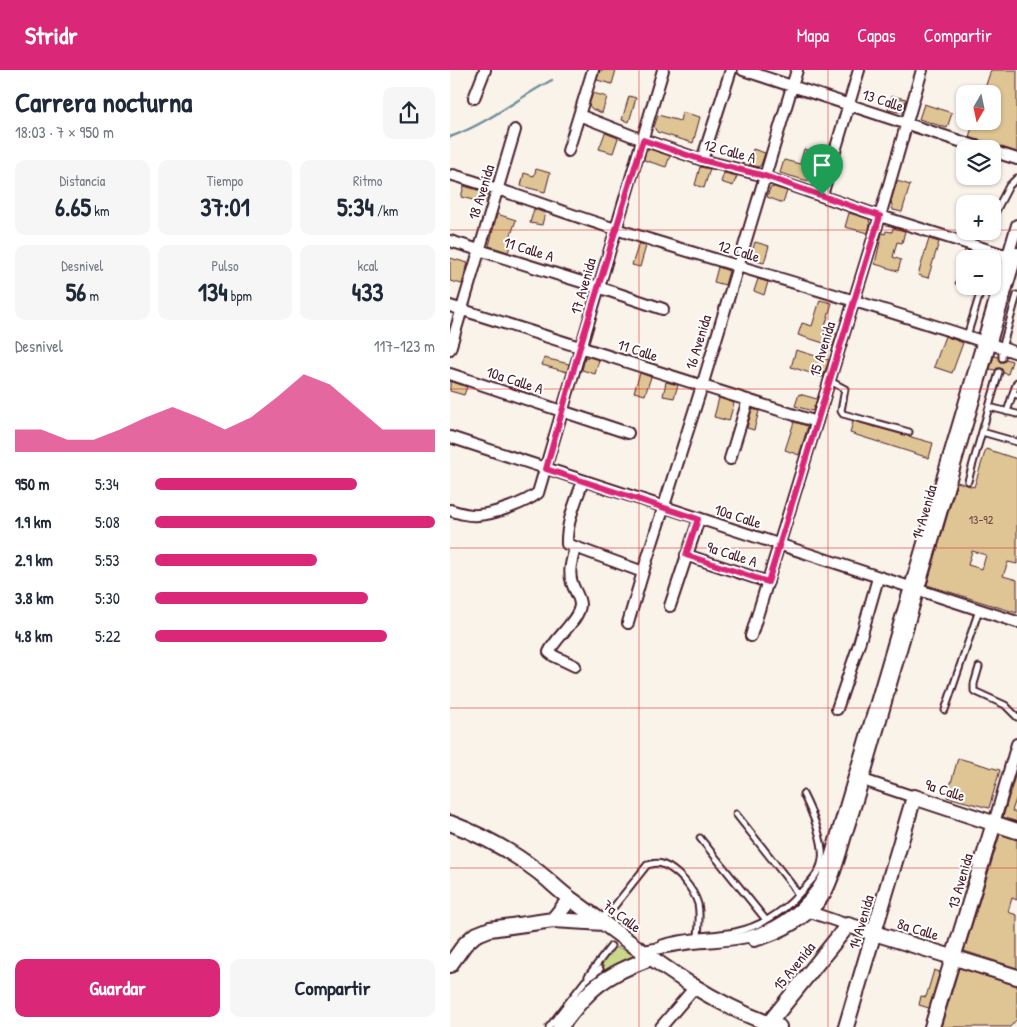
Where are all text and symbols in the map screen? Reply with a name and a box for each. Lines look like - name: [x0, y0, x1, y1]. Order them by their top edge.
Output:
- text: Stridr: [25, 19, 78, 51]
- text: Mapa: [797, 23, 829, 48]
- text: Capas: [857, 23, 896, 48]
- text: Compartir: [924, 23, 992, 48]
- text: Carrera nocturna: [15, 83, 192, 121]
- street label: 13 Calle: [860, 84, 906, 117]
- north arrow: [956, 85, 1001, 130]
- map controls: [956, 85, 1001, 295]
- button: share: [383, 87, 435, 139]
- text: 18:03 · 7 × 950 m: [15, 121, 114, 143]
- street label: 12 Calle A: [702, 134, 759, 168]
- button: layers: [956, 140, 1001, 185]
- pin: [801, 144, 843, 195]
- icon: arrive: [808, 151, 836, 179]
- street label: 18 Avenida: [463, 162, 499, 222]
- text: Distancia: [59, 171, 105, 190]
- text: Tiempo: [207, 171, 243, 190]
- text: Ritmo: [353, 171, 382, 190]
- text: 6.65: [55, 190, 91, 224]
- text: 37:01: [200, 190, 250, 224]
- text: 5:34: [337, 190, 374, 224]
- button: +: [956, 195, 1001, 240]
- text: km: [91, 201, 110, 220]
- text: /km: [374, 201, 398, 220]
- street label: 11 Calle A: [501, 231, 557, 267]
- street label: 12 Calle: [716, 235, 762, 267]
- button: −: [956, 250, 1001, 295]
- street label: 17 Avenida: [565, 255, 601, 317]
- text: Desnivel: [61, 256, 103, 275]
- text: Pulso: [211, 256, 239, 275]
- text: kcal: [357, 256, 378, 275]
- text: 56: [66, 275, 86, 309]
- text: 134: [198, 275, 228, 309]
- text: 433: [352, 275, 384, 309]
- text: m: [86, 286, 99, 305]
- text: bpm: [228, 286, 252, 305]
- street label: 16 Avenida: [680, 312, 716, 372]
- street label: 15 Avenida: [804, 319, 840, 379]
- street label: 11 Calle: [615, 334, 661, 366]
- text: Desnivel: [15, 335, 63, 357]
- text: 117–123 m: [374, 335, 435, 357]
- street label: 10a Calle A: [484, 361, 547, 399]
- text: 950 m: [15, 473, 49, 495]
- text: 5:34: [95, 473, 119, 495]
- street label: 14 Avenida: [906, 482, 942, 542]
- street label: 10a Calle: [712, 499, 764, 533]
- text: 1.9 km: [15, 511, 51, 533]
- text: 5:08: [95, 511, 120, 533]
- house number: 13-92: [969, 511, 994, 528]
- street label: 9a Calle A: [704, 536, 761, 572]
- text: 2.9 km: [15, 549, 53, 571]
- text: 5:53: [95, 549, 119, 571]
- text: 3.8 km: [15, 587, 54, 609]
- text: 5:30: [95, 587, 120, 609]
- text: 4.8 km: [15, 625, 53, 647]
- text: 5:22: [95, 625, 120, 647]
- street label: 9a Calle: [922, 774, 968, 806]
- street label: 13 Avenida: [942, 851, 978, 911]
- street label: 14 Avenida: [843, 892, 879, 952]
- street label: 7a Calle: [598, 895, 646, 937]
- street label: 8a Calle: [895, 913, 941, 945]
- street label: 15 Avenida: [768, 937, 820, 995]
- button: Guardar: [15, 959, 220, 1017]
- button: Compartir: [230, 959, 435, 1017]

